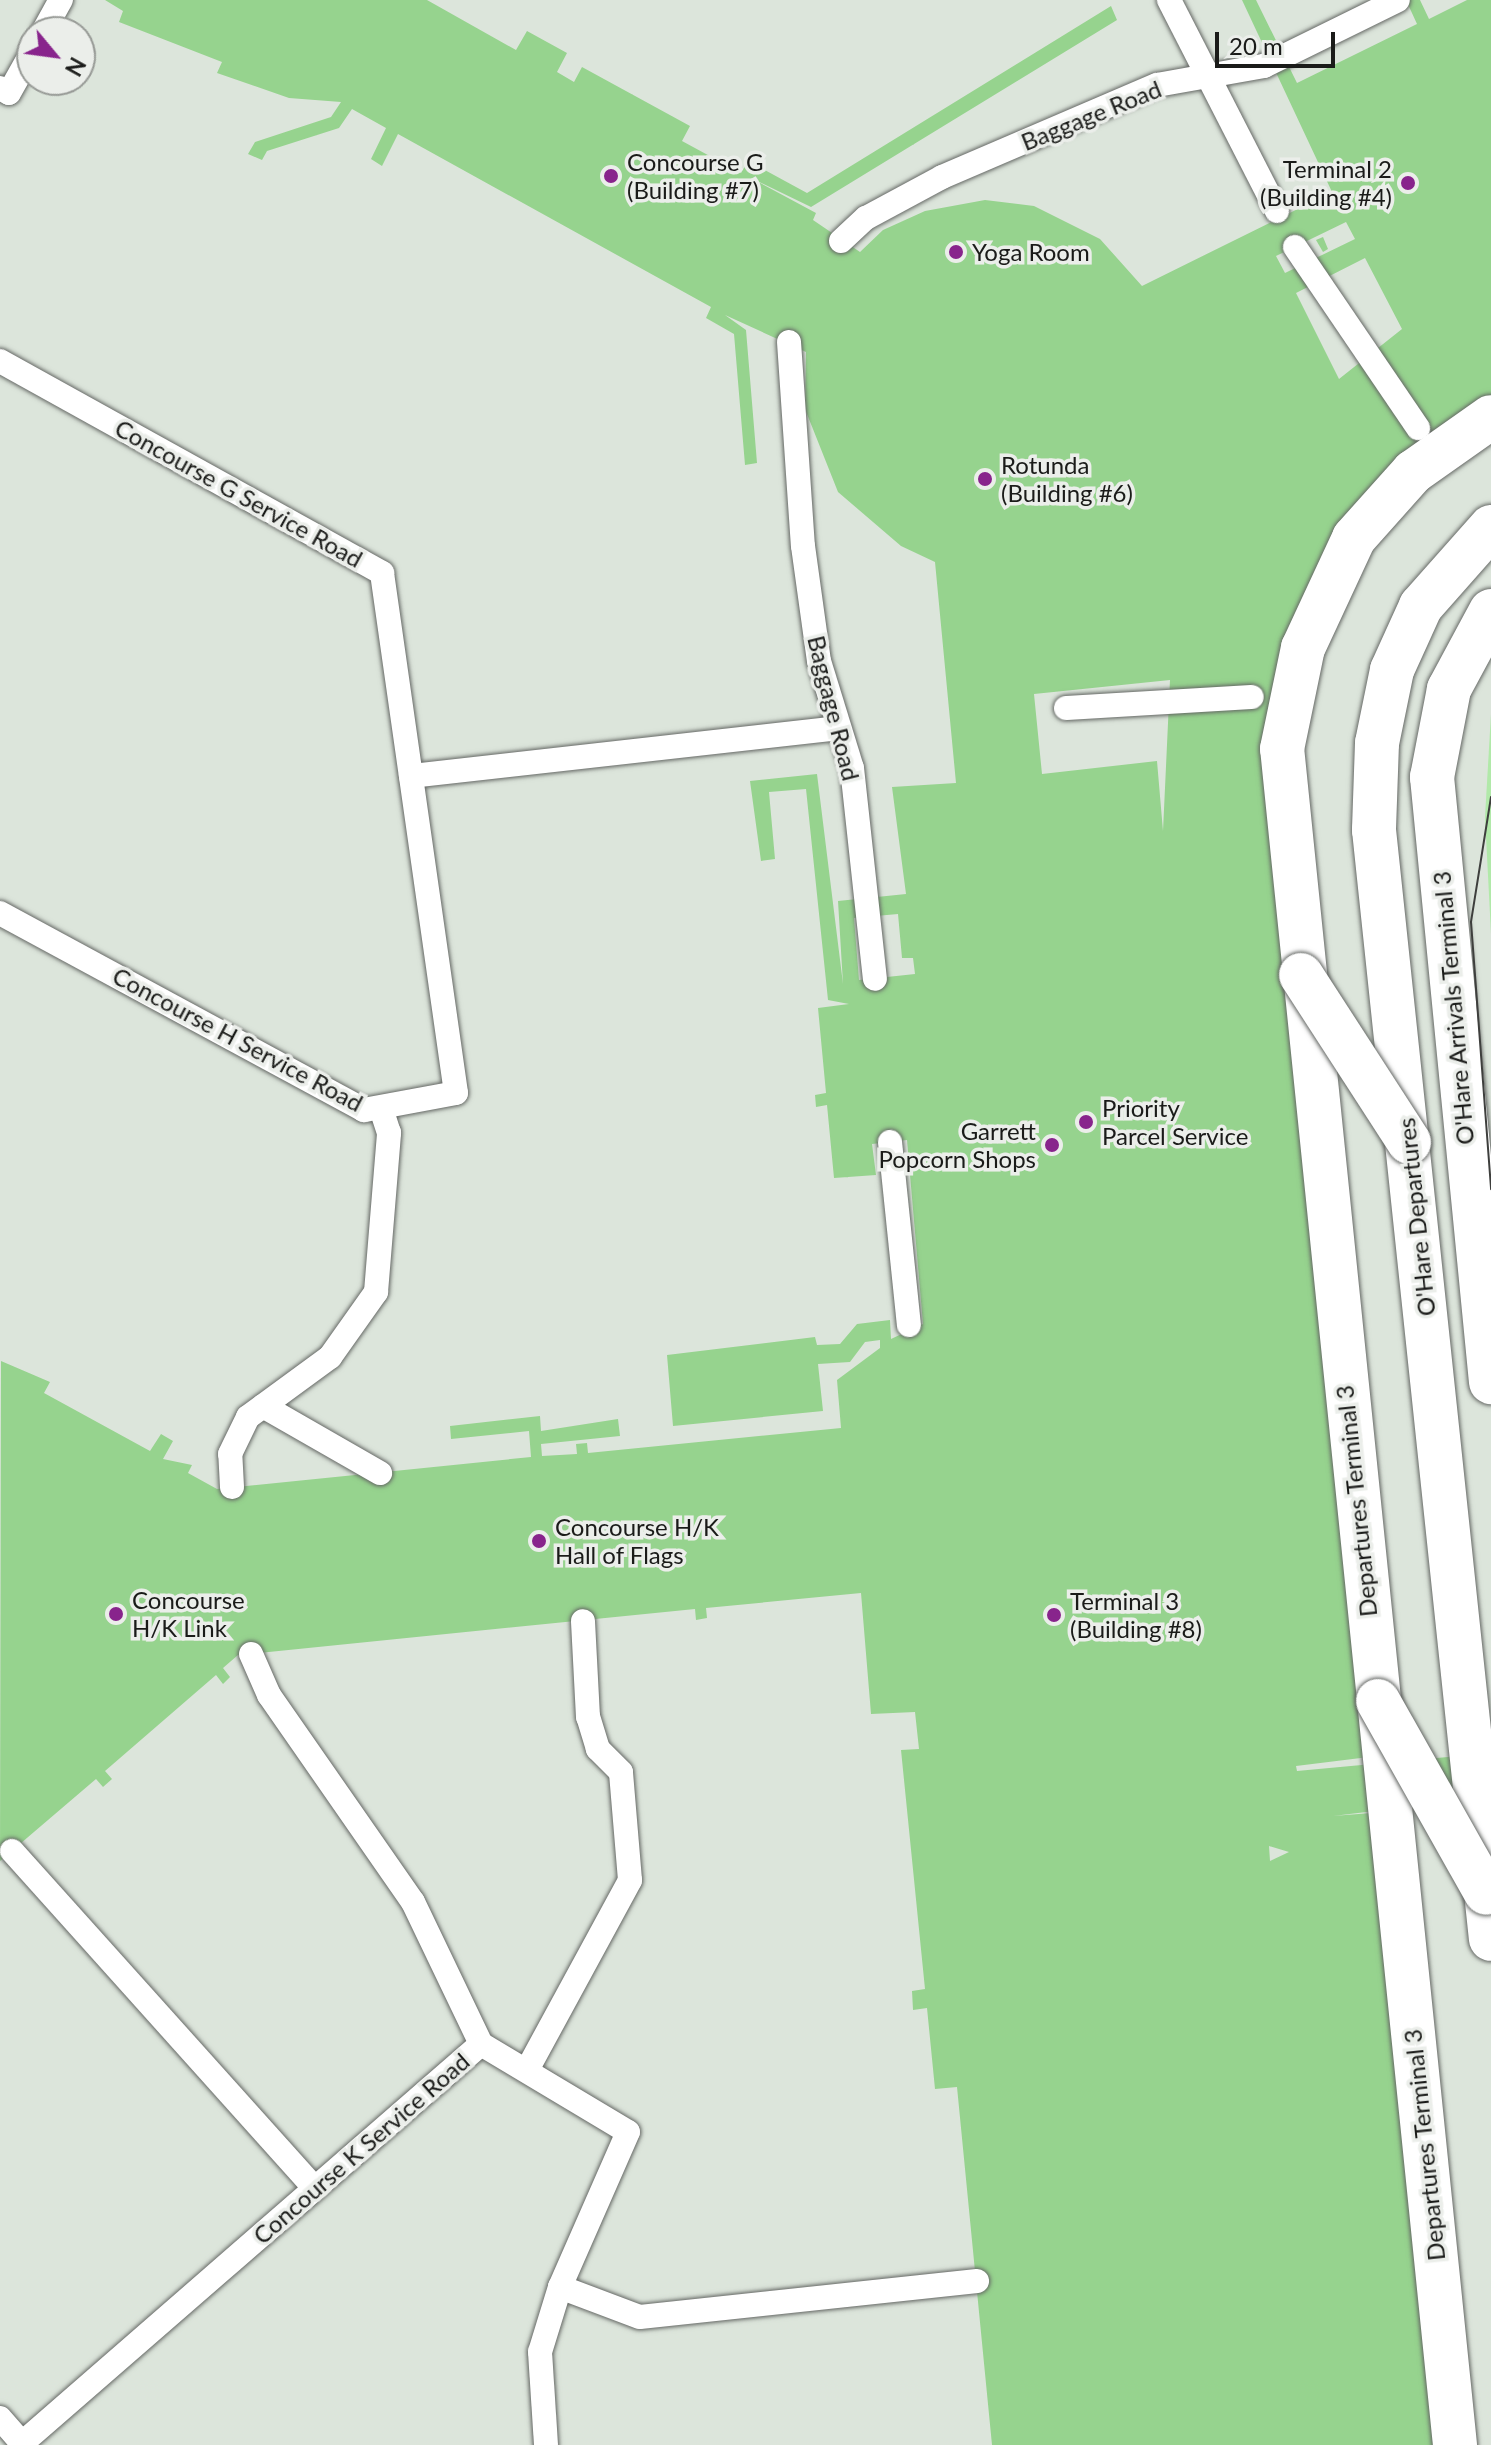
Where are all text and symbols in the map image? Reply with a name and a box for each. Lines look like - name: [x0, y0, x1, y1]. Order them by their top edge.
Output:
- north arrow: [16, 16, 96, 96]
- scale bar: [1219, 16, 1339, 66]
- text: 20 m: [1229, 31, 1283, 60]
- text: N: [60, 53, 92, 81]
- street label: Baggage Road: [1017, 74, 1165, 156]
- place label: Concourse G (Building #7): [627, 148, 763, 204]
- place label: Terminal 2 (Building #4): [1260, 155, 1392, 211]
- marker: Concourse G (Building #7): [602, 167, 620, 185]
- marker: Terminal 2 (Building #4): [1399, 174, 1417, 192]
- place label: Yoga Room: [972, 238, 1090, 266]
- marker: Yoga Room: [947, 243, 965, 261]
- street label: Concourse G Service Road: [110, 413, 368, 573]
- place label: Rotunda (Building #6): [1001, 451, 1133, 507]
- marker: Rotunda (Building #6): [976, 470, 994, 488]
- street label: Baggage Road: [802, 633, 866, 783]
- street label: O'Hare Arrivals Terminal 3: [1427, 869, 1479, 1147]
- street label: Concourse H Service Road: [108, 961, 368, 1117]
- place label: Priority Parcel Service: [1102, 1094, 1248, 1150]
- marker: Priority Parcel Service: [1077, 1113, 1095, 1131]
- street label: O'Hare Departures: [1391, 1116, 1441, 1318]
- place label: Garrett Popcorn Shops: [878, 1117, 1036, 1173]
- marker: Garrett Popcorn Shops: [1043, 1136, 1061, 1154]
- street label: Departures Terminal 3: [1329, 1383, 1383, 1619]
- place label: Concourse H/K Hall of Flags: [555, 1513, 719, 1569]
- marker: Concourse H/K Hall of Flags: [530, 1532, 548, 1550]
- place label: Concourse H/K Link: [132, 1586, 245, 1642]
- place label: Terminal 3 (Building #8): [1070, 1587, 1202, 1643]
- marker: Concourse H/K Link: [107, 1605, 125, 1623]
- marker: Terminal 3 (Building #8): [1045, 1606, 1063, 1624]
- street label: Departures Terminal 3: [1397, 2027, 1451, 2263]
- street label: Concourse K Service Road: [247, 2046, 475, 2250]

